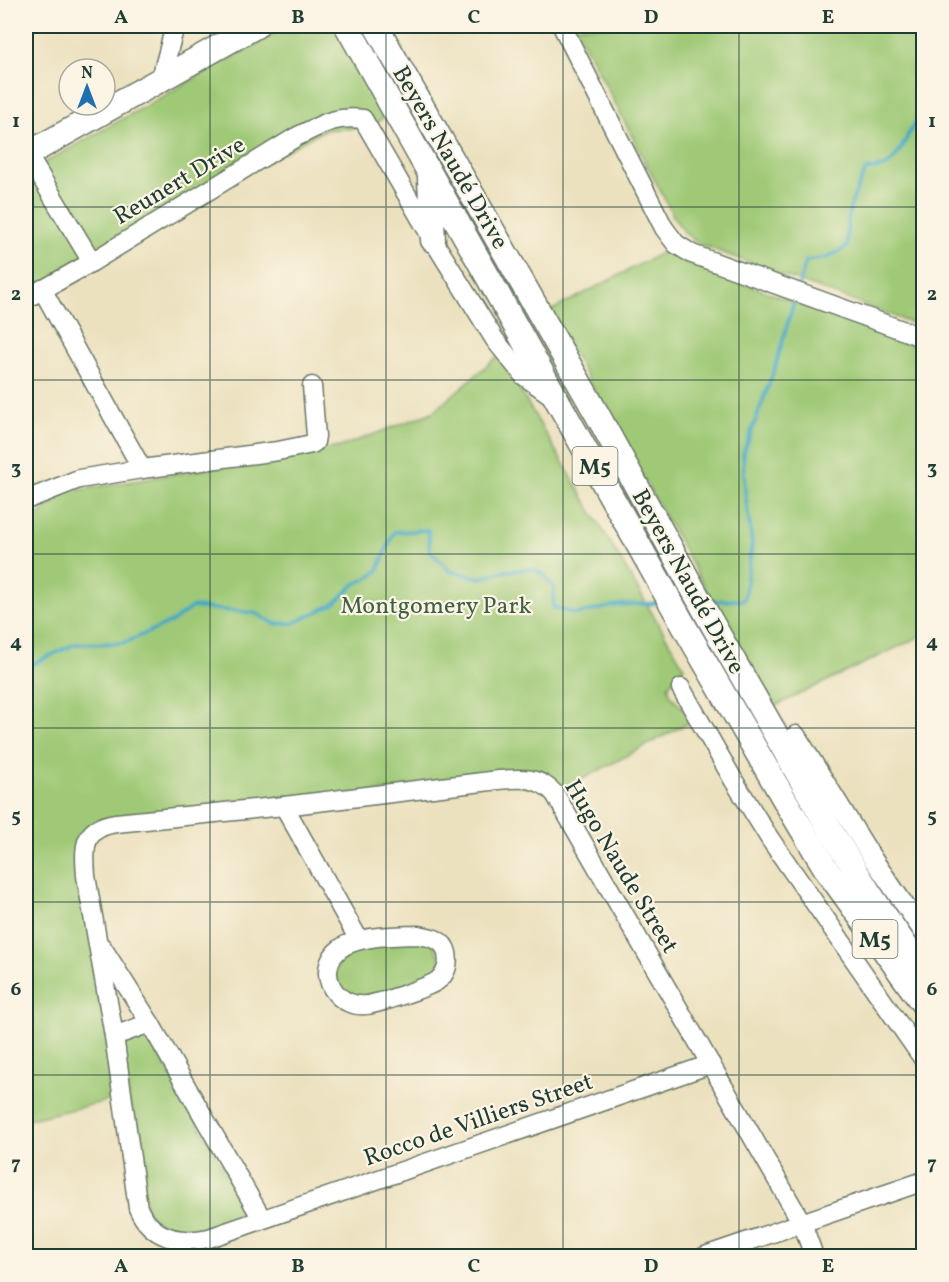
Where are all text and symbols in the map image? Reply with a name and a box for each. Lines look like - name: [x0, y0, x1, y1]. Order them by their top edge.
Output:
- text: A: [114, 4, 128, 32]
- text: B: [291, 4, 305, 32]
- text: C: [468, 4, 481, 32]
- text: D: [644, 4, 658, 32]
- text: E: [822, 4, 834, 32]
- north arrow: [57, 57, 117, 117]
- street label: Beyers Naudé Drive: [383, 60, 516, 256]
- text: N: [81, 63, 93, 85]
- text: 1: [12, 108, 20, 136]
- text: 1: [928, 108, 936, 136]
- street label: Reunert Drive: [108, 129, 252, 235]
- text: 2: [11, 281, 21, 309]
- text: 2: [927, 281, 937, 309]
- road number: M5: [572, 447, 618, 485]
- text: 3: [11, 455, 21, 483]
- text: 3: [927, 455, 937, 483]
- street label: Beyers Naudé Drive: [622, 483, 752, 681]
- park label: Montgomery Park: [340, 590, 532, 624]
- text: 4: [10, 629, 22, 657]
- text: 4: [926, 629, 938, 657]
- street label: Hugo Naude Street: [555, 774, 686, 960]
- text: 5: [11, 803, 21, 831]
- text: 5: [927, 803, 937, 831]
- road number: M5: [852, 920, 898, 958]
- text: 6: [11, 976, 22, 1004]
- text: 6: [927, 976, 938, 1004]
- street label: Rocco de Villiers Street: [360, 1066, 598, 1176]
- text: 7: [11, 1150, 21, 1178]
- text: 7: [927, 1150, 937, 1178]
- text: A: [114, 1253, 128, 1281]
- text: B: [291, 1253, 305, 1281]
- text: C: [468, 1253, 481, 1281]
- text: D: [644, 1253, 658, 1281]
- text: E: [822, 1253, 834, 1281]

